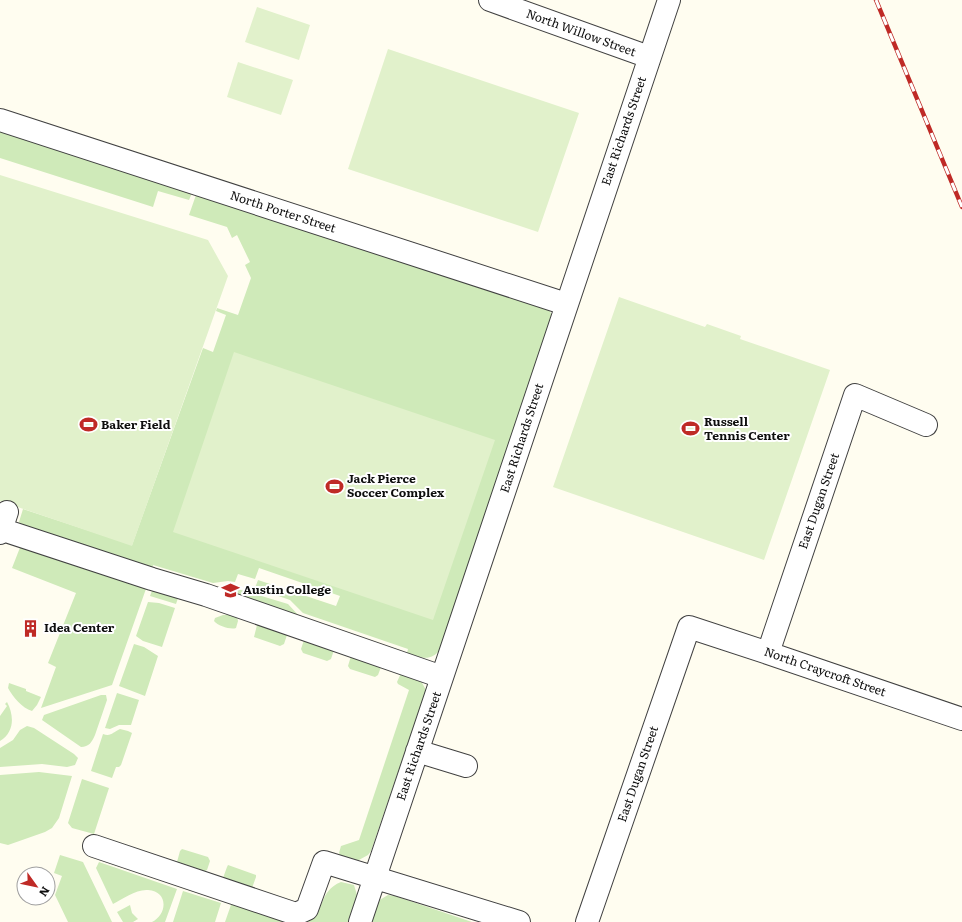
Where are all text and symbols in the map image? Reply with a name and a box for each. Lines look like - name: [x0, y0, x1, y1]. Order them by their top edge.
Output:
- street label: North Willow Street: [524, 4, 639, 60]
- street label: East Richards Street: [596, 73, 650, 188]
- street label: North Porter Street: [228, 185, 339, 237]
- street label: East Richards Street: [495, 380, 547, 495]
- place label: Russell Tennis Center: [704, 412, 790, 444]
- sports icon: Baker Field: [78, 415, 98, 435]
- place label: Baker Field: [101, 415, 171, 433]
- sports icon: Russell Tennis Center: [681, 419, 701, 439]
- street label: East Dugan Street: [793, 450, 843, 551]
- place label: Jack Pierce Soccer Complex: [347, 469, 445, 501]
- sports icon: Jack Pierce Soccer Complex: [324, 476, 344, 496]
- school or university icon: Austin College: [220, 580, 240, 600]
- place label: Austin College: [243, 580, 331, 598]
- building icon: Idea Center: [21, 618, 41, 638]
- place label: Idea Center: [44, 618, 115, 636]
- street label: North Craycroft Street: [762, 642, 889, 700]
- street label: East Richards Street: [391, 688, 445, 803]
- street label: East Dugan Street: [612, 723, 662, 824]
- north arrow: [16, 866, 56, 906]
- text: N: [36, 884, 54, 900]

